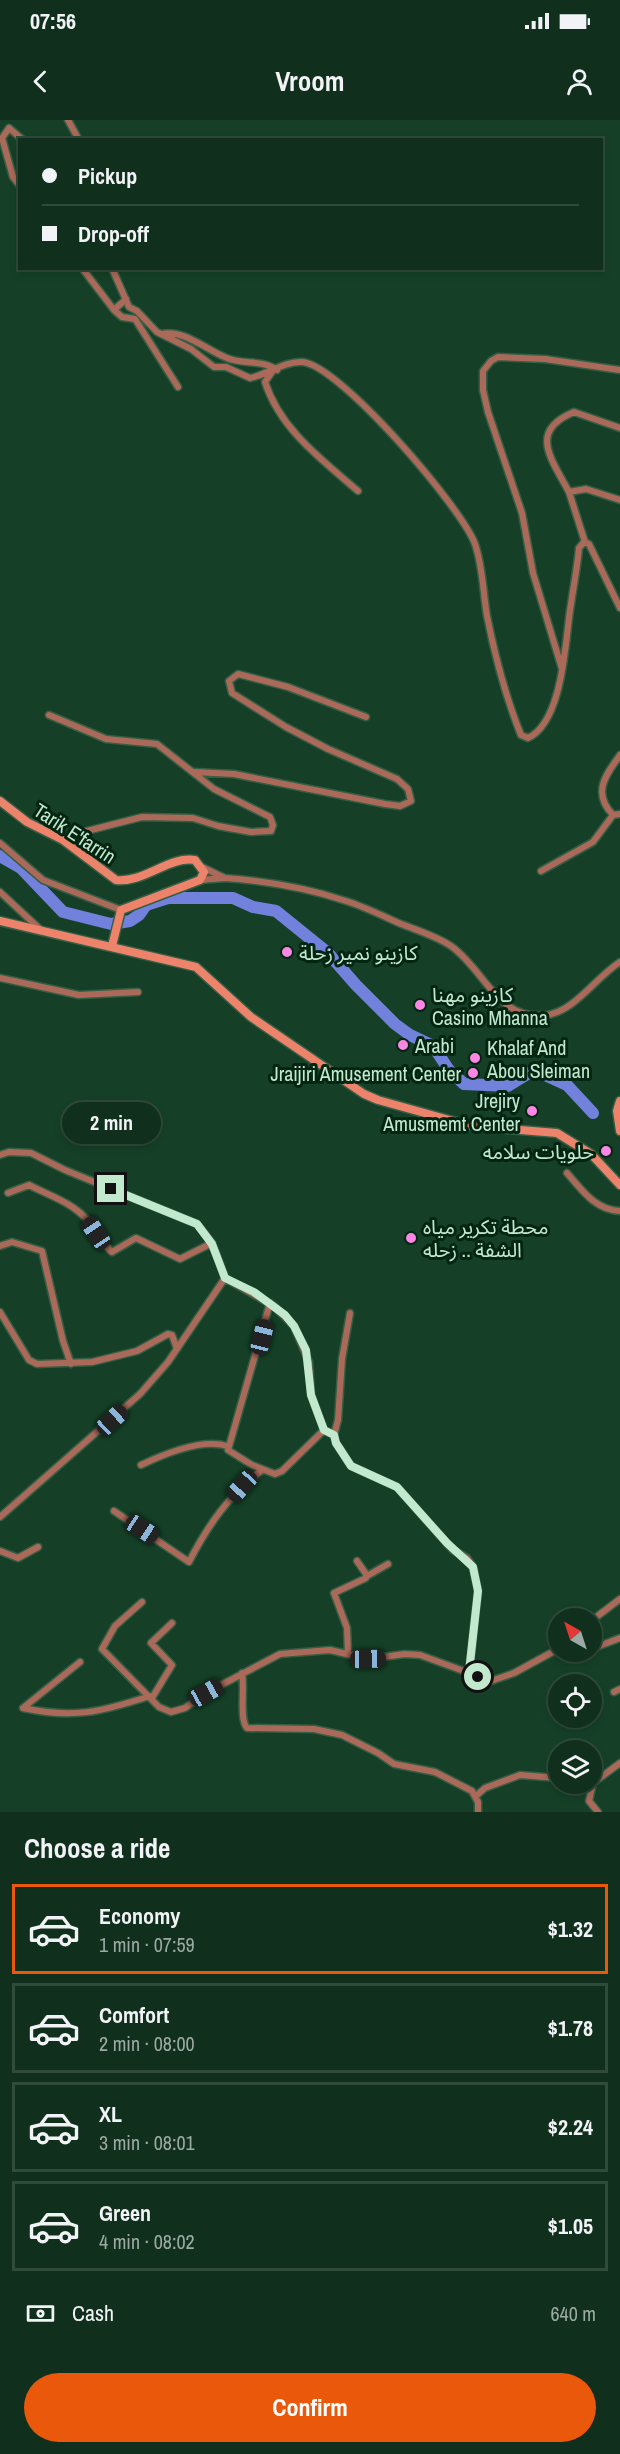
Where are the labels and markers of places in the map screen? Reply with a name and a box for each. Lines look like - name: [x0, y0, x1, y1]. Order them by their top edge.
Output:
- place label: كازينو نمير زحلة: [299, 939, 418, 966]
- marker: كازينو نمير زحلة: [280, 945, 294, 959]
- place label: كازينو مهنا Casino Mhanna: [432, 981, 548, 1031]
- marker: كازينو مهنا Casino Mhanna: [413, 998, 427, 1012]
- place label: Arabi: [414, 1032, 454, 1059]
- place label: Khalaf And Abou Sleiman: [486, 1034, 590, 1084]
- marker: Arabi: [396, 1038, 410, 1052]
- marker: Khalaf And Abou Sleiman: [468, 1051, 482, 1065]
- place label: Jraijiri Amusement Center: [271, 1060, 462, 1087]
- marker: Jraijiri Amusement Center: [466, 1066, 480, 1080]
- place label: Jrejiry Amusmemt Center: [382, 1087, 521, 1137]
- marker: Jrejiry Amusmemt Center: [525, 1104, 539, 1118]
- place label: حلويات سلامه: [483, 1138, 594, 1165]
- marker: حلويات سلامه: [599, 1144, 613, 1158]
- place label: محطة تكرير مياه الشفة .. زحله: [423, 1213, 549, 1263]
- marker: محطة تكرير مياه الشفة .. زحله: [404, 1231, 418, 1245]

